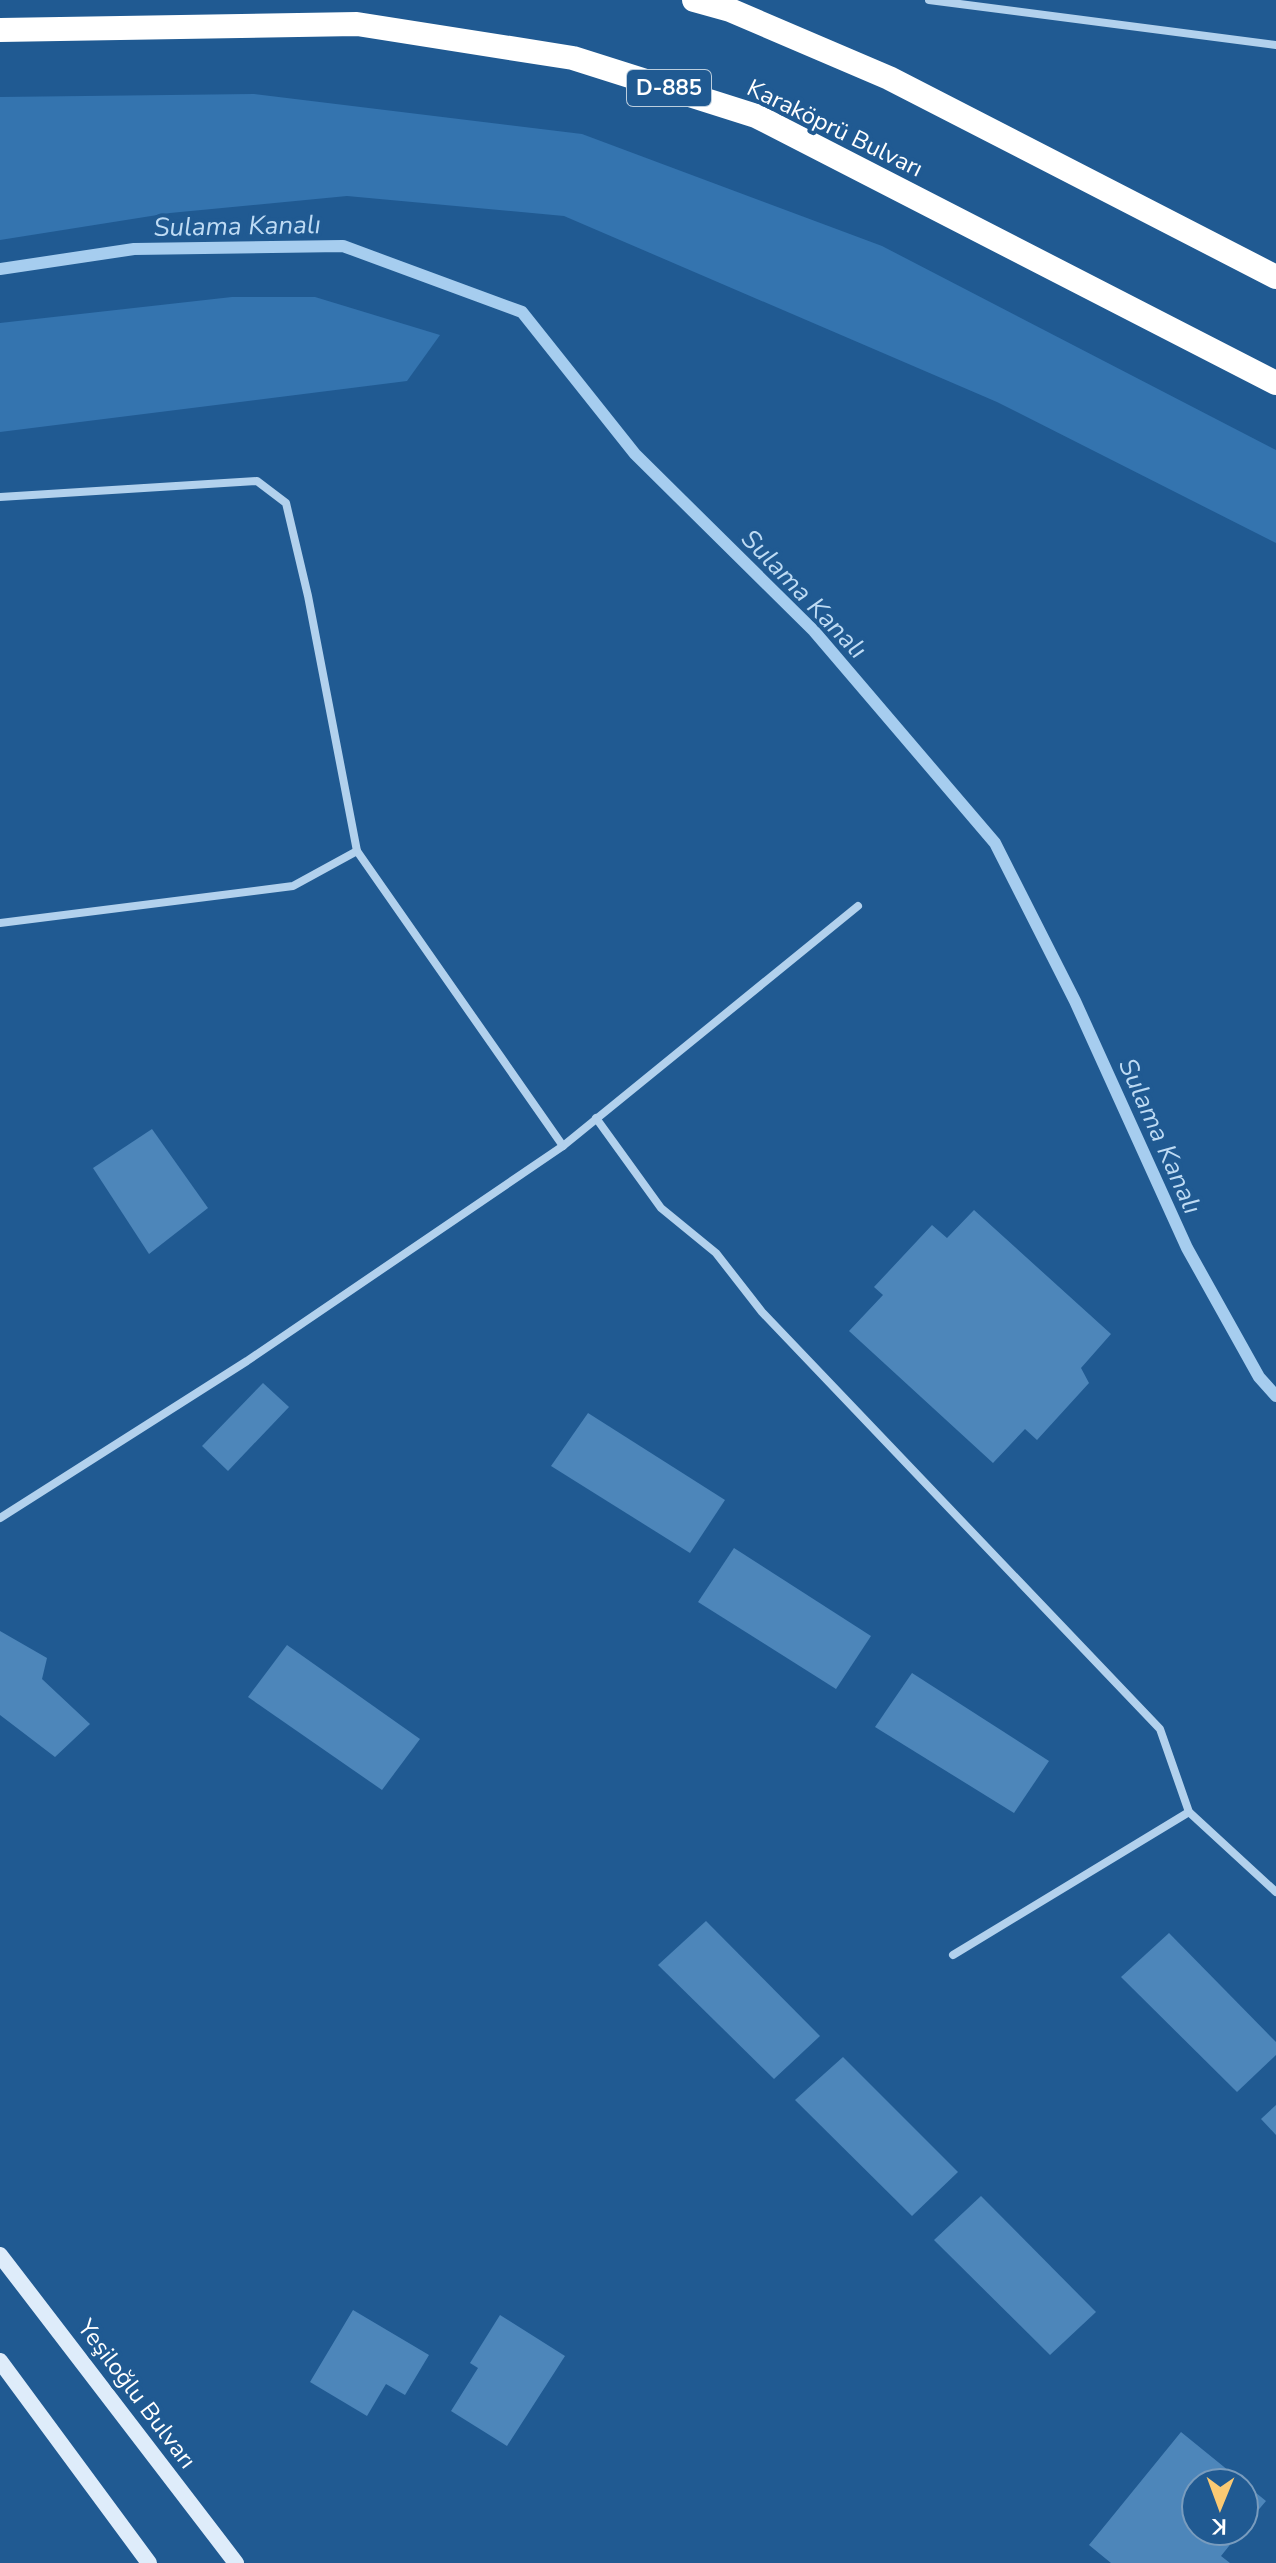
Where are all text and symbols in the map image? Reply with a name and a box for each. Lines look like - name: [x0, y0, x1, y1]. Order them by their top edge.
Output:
- road number: D-885: [627, 70, 711, 106]
- street label: Karaköprü Bulvarı: [742, 72, 928, 184]
- water label: Sulama Kanalı: [153, 207, 321, 245]
- water label: Sulama Kanalı: [733, 522, 875, 666]
- water label: Sulama Kanalı: [1110, 1053, 1210, 1219]
- street label: Yeşiloğlu Bulvarı: [70, 2312, 204, 2475]
- north arrow: [1180, 2467, 1260, 2547]
- text: K: [1211, 2511, 1227, 2541]

